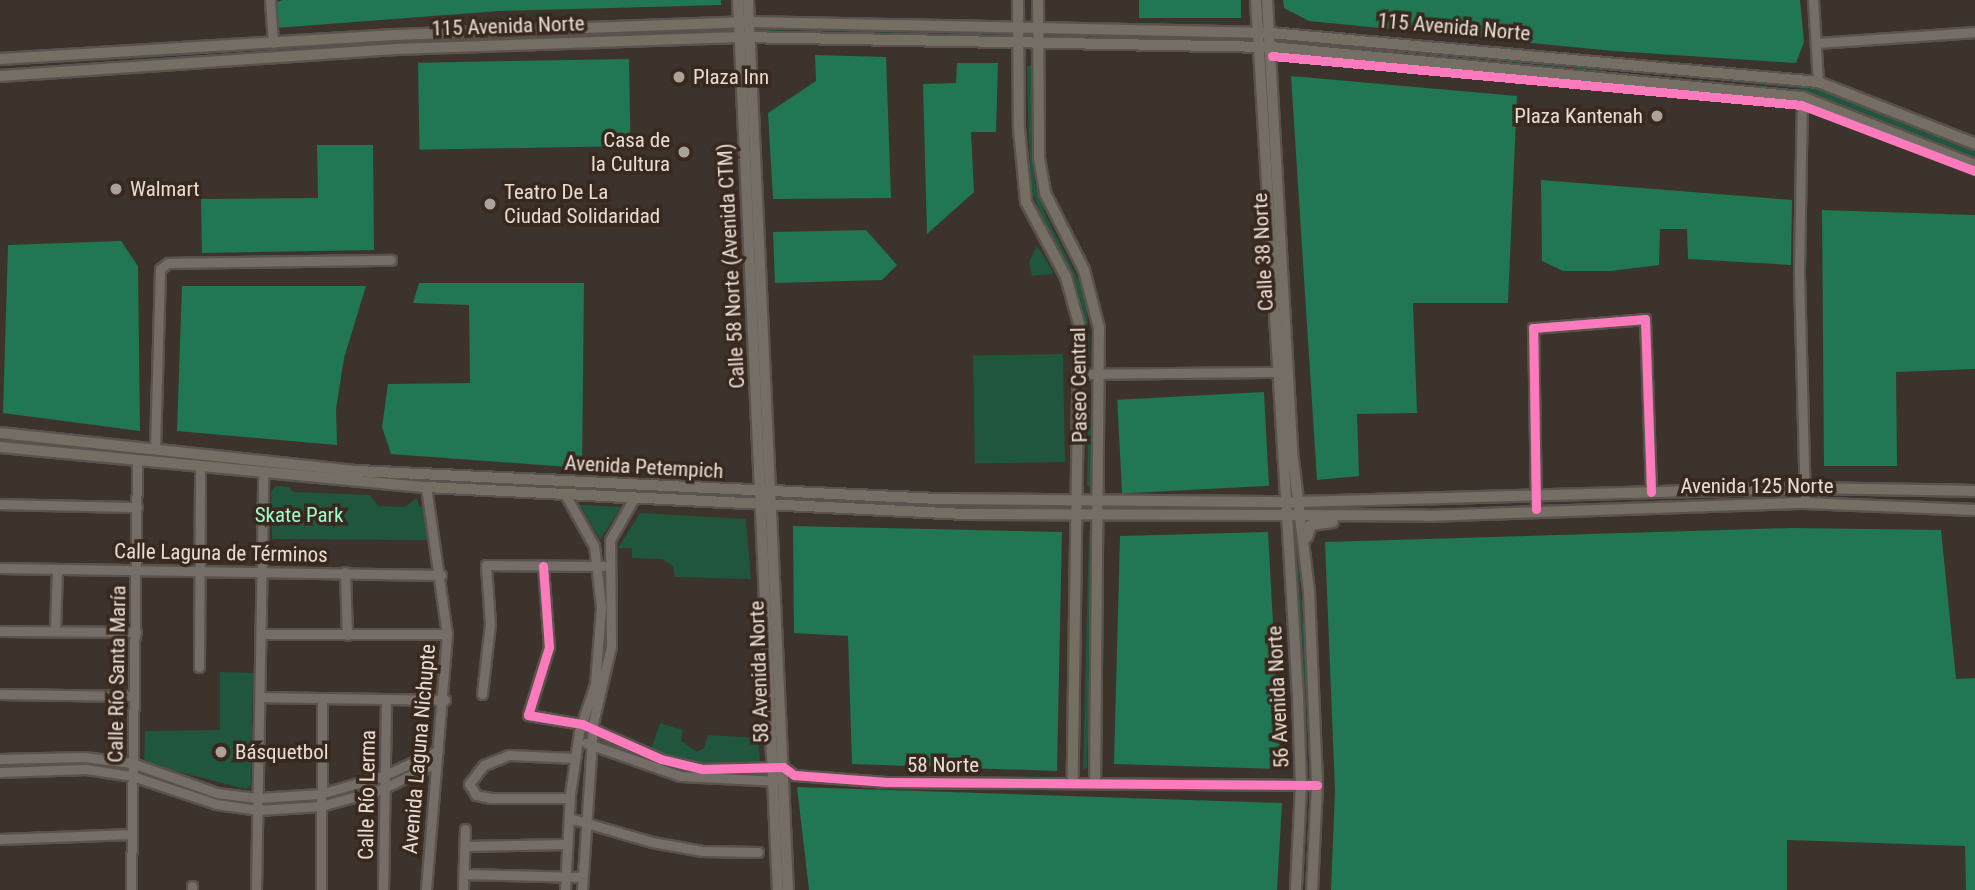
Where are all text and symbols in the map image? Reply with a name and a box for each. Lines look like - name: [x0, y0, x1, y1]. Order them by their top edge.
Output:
- street label: 115 Avenida Norte: [1377, 8, 1531, 46]
- street label: 115 Avenida Norte: [431, 11, 585, 41]
- place label: Plaza Inn: [693, 64, 769, 90]
- marker: Plaza Inn: [671, 69, 687, 85]
- place label: Plaza Kantenah: [1514, 103, 1643, 129]
- marker: Plaza Kantenah: [1649, 108, 1665, 124]
- place label: Casa de la Cultura: [591, 127, 670, 177]
- street label: Calle 58 Norte (Avenida CTM): [712, 143, 750, 389]
- marker: Casa de la Cultura: [676, 144, 692, 160]
- place label: Walmart: [130, 176, 200, 202]
- place label: Teatro De La Ciudad Solidaridad: [504, 179, 660, 229]
- marker: Walmart: [108, 181, 124, 197]
- street label: Calle 38 Norte: [1247, 192, 1279, 312]
- marker: Teatro De La Ciudad Solidaridad: [482, 196, 498, 212]
- street label: Paseo Central: [1065, 327, 1093, 443]
- street label: Avenida Petempich: [564, 450, 724, 484]
- street label: Avenida 125 Norte: [1680, 473, 1834, 499]
- park label: Skate Park: [255, 502, 343, 528]
- street label: Calle Laguna de Términos: [114, 539, 328, 567]
- street label: Calle Río Santa María: [103, 585, 131, 763]
- street label: 58 Avenida Norte: [744, 600, 774, 744]
- street label: 56 Avenida Norte: [1262, 625, 1294, 769]
- street label: Avenida Laguna Nichupte: [397, 643, 441, 855]
- street label: Calle Río Lerma: [353, 730, 381, 860]
- place label: Básquetbol: [235, 739, 329, 765]
- marker: Básquetbol: [213, 744, 229, 760]
- street label: 58 Norte: [907, 752, 979, 778]

